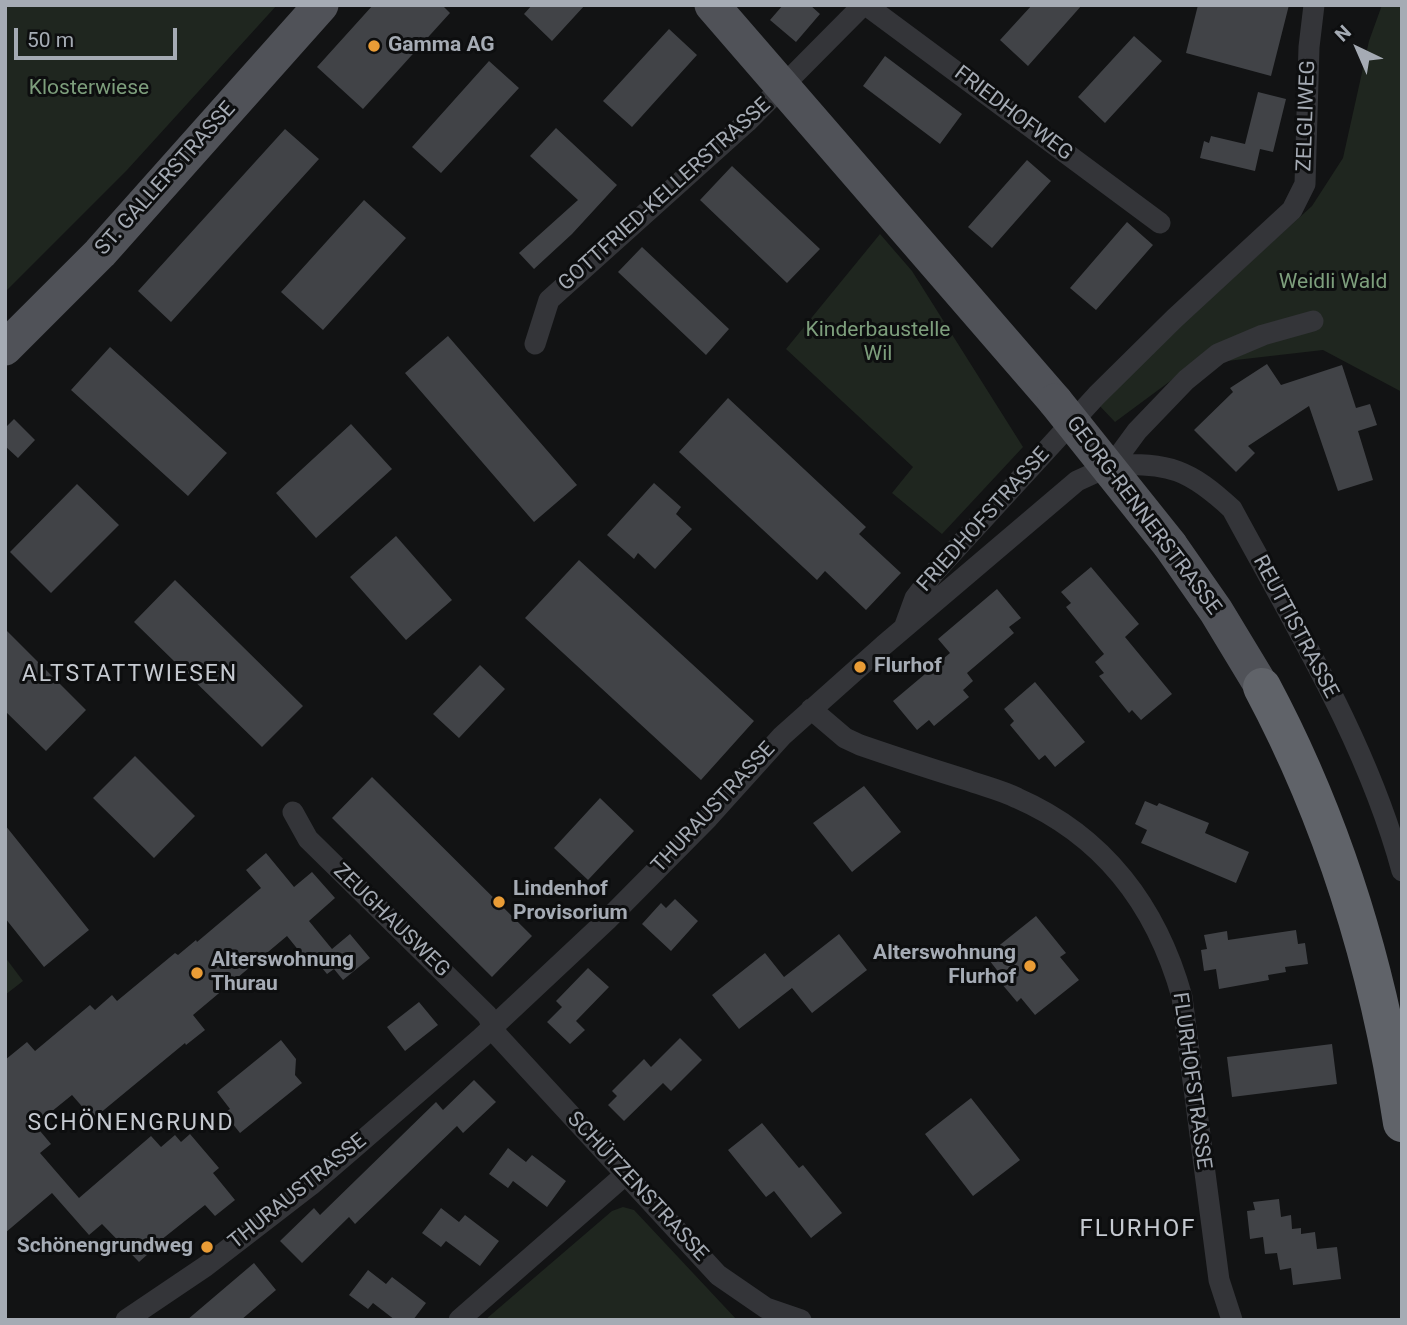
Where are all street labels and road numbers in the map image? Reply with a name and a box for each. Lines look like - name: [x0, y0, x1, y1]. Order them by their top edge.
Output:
- street label: ZELGLIWEG: [1292, 60, 1322, 172]
- street label: FRIEDHOFWEG: [949, 61, 1077, 167]
- street label: GOTTFRIED-KELLERSTRASSE: [554, 93, 776, 297]
- street label: ST. GALLERSTRASSE: [91, 97, 241, 261]
- street label: GEORG-RENNERSTRASSE: [1060, 412, 1226, 620]
- street label: FRIEDHOFSTRASSE: [913, 443, 1055, 597]
- street label: REUTTISTRASSE: [1247, 551, 1343, 703]
- street label: THURAUSTRASSE: [647, 737, 781, 879]
- street label: ZEUGHAUSWEG: [328, 859, 454, 983]
- street label: FLURHOFSTRASSE: [1166, 991, 1216, 1171]
- street label: SCHÜTZENSTRASSE: [561, 1107, 713, 1267]
- street label: THURAUSTRASSE: [224, 1129, 372, 1255]

